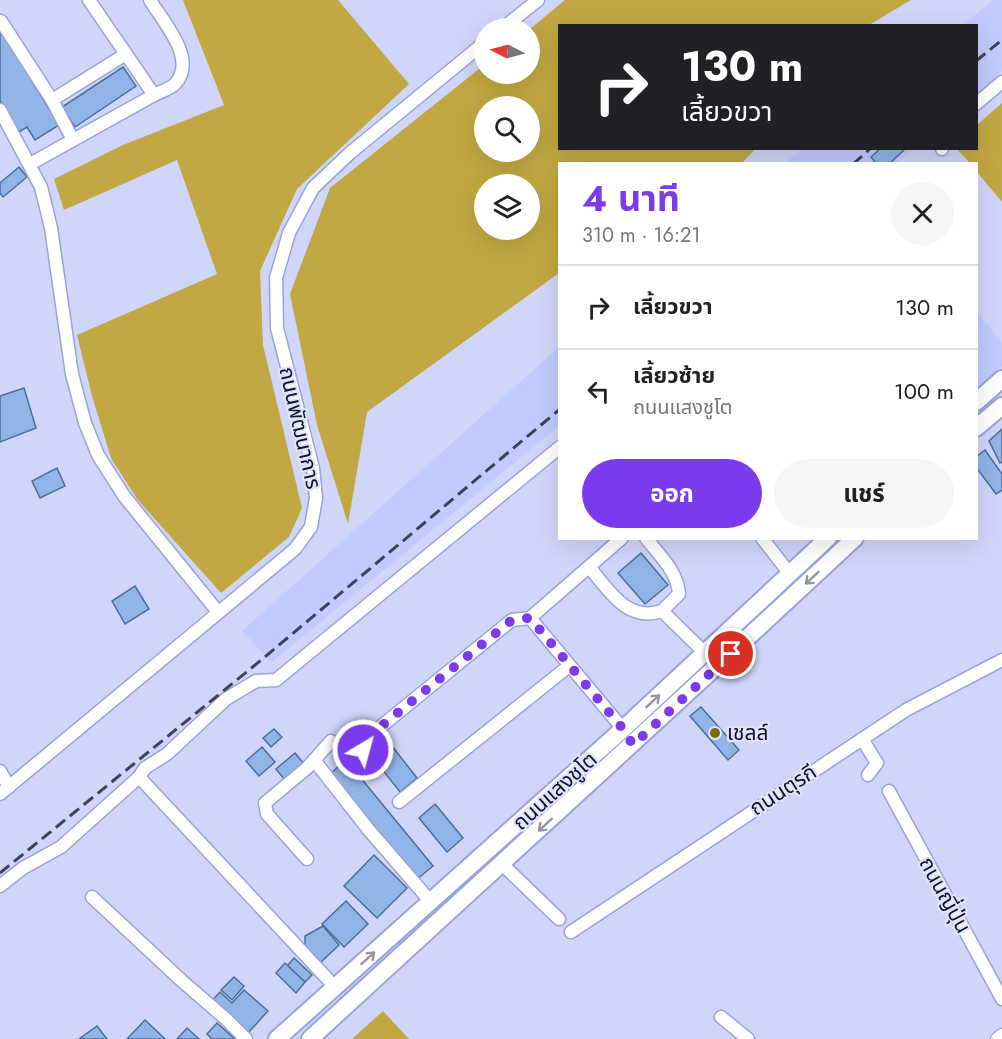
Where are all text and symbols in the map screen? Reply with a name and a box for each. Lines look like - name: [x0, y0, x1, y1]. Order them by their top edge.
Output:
- north arrow: [474, 18, 540, 84]
- map controls: [474, 18, 540, 240]
- text: 130 m: [681, 36, 803, 97]
- icon: right: [582, 48, 660, 126]
- text: เลี้ยวขวา: [681, 92, 772, 131]
- button: search: [474, 96, 540, 162]
- text: 4 นาที: [582, 172, 680, 224]
- button: layers: [474, 174, 540, 240]
- button: close: [891, 182, 954, 245]
- text: 310 m · 16:21: [582, 221, 700, 250]
- text: เลี้ยวขวา: [633, 290, 713, 322]
- icon: right: [582, 291, 615, 324]
- text: 130 m: [895, 291, 954, 323]
- text: เลี้ยวซ้าย: [633, 359, 715, 391]
- street label: ถนนพัฒนาการ: [271, 364, 329, 492]
- icon: left: [582, 375, 615, 408]
- text: 100 m: [894, 375, 954, 407]
- text: ถนนแสงชูโต: [633, 393, 733, 422]
- button: ออก: [582, 459, 762, 528]
- button: แชร์: [774, 459, 954, 528]
- one-way arrow: [805, 571, 820, 585]
- pin: [705, 628, 756, 679]
- icon: arrive: [714, 637, 747, 670]
- one-way arrow: [645, 694, 660, 708]
- position arrow: [331, 718, 395, 782]
- place label: เชลล์: [727, 718, 768, 748]
- marker: เชลล์: [708, 726, 722, 740]
- street label: ถนนแสงชูโต: [506, 745, 604, 837]
- street label: ถนนตุรกี: [744, 757, 822, 823]
- one-way arrow: [538, 818, 553, 832]
- street label: ถนนญี่ปุ่น: [912, 851, 978, 939]
- one-way arrow: [360, 951, 375, 965]

